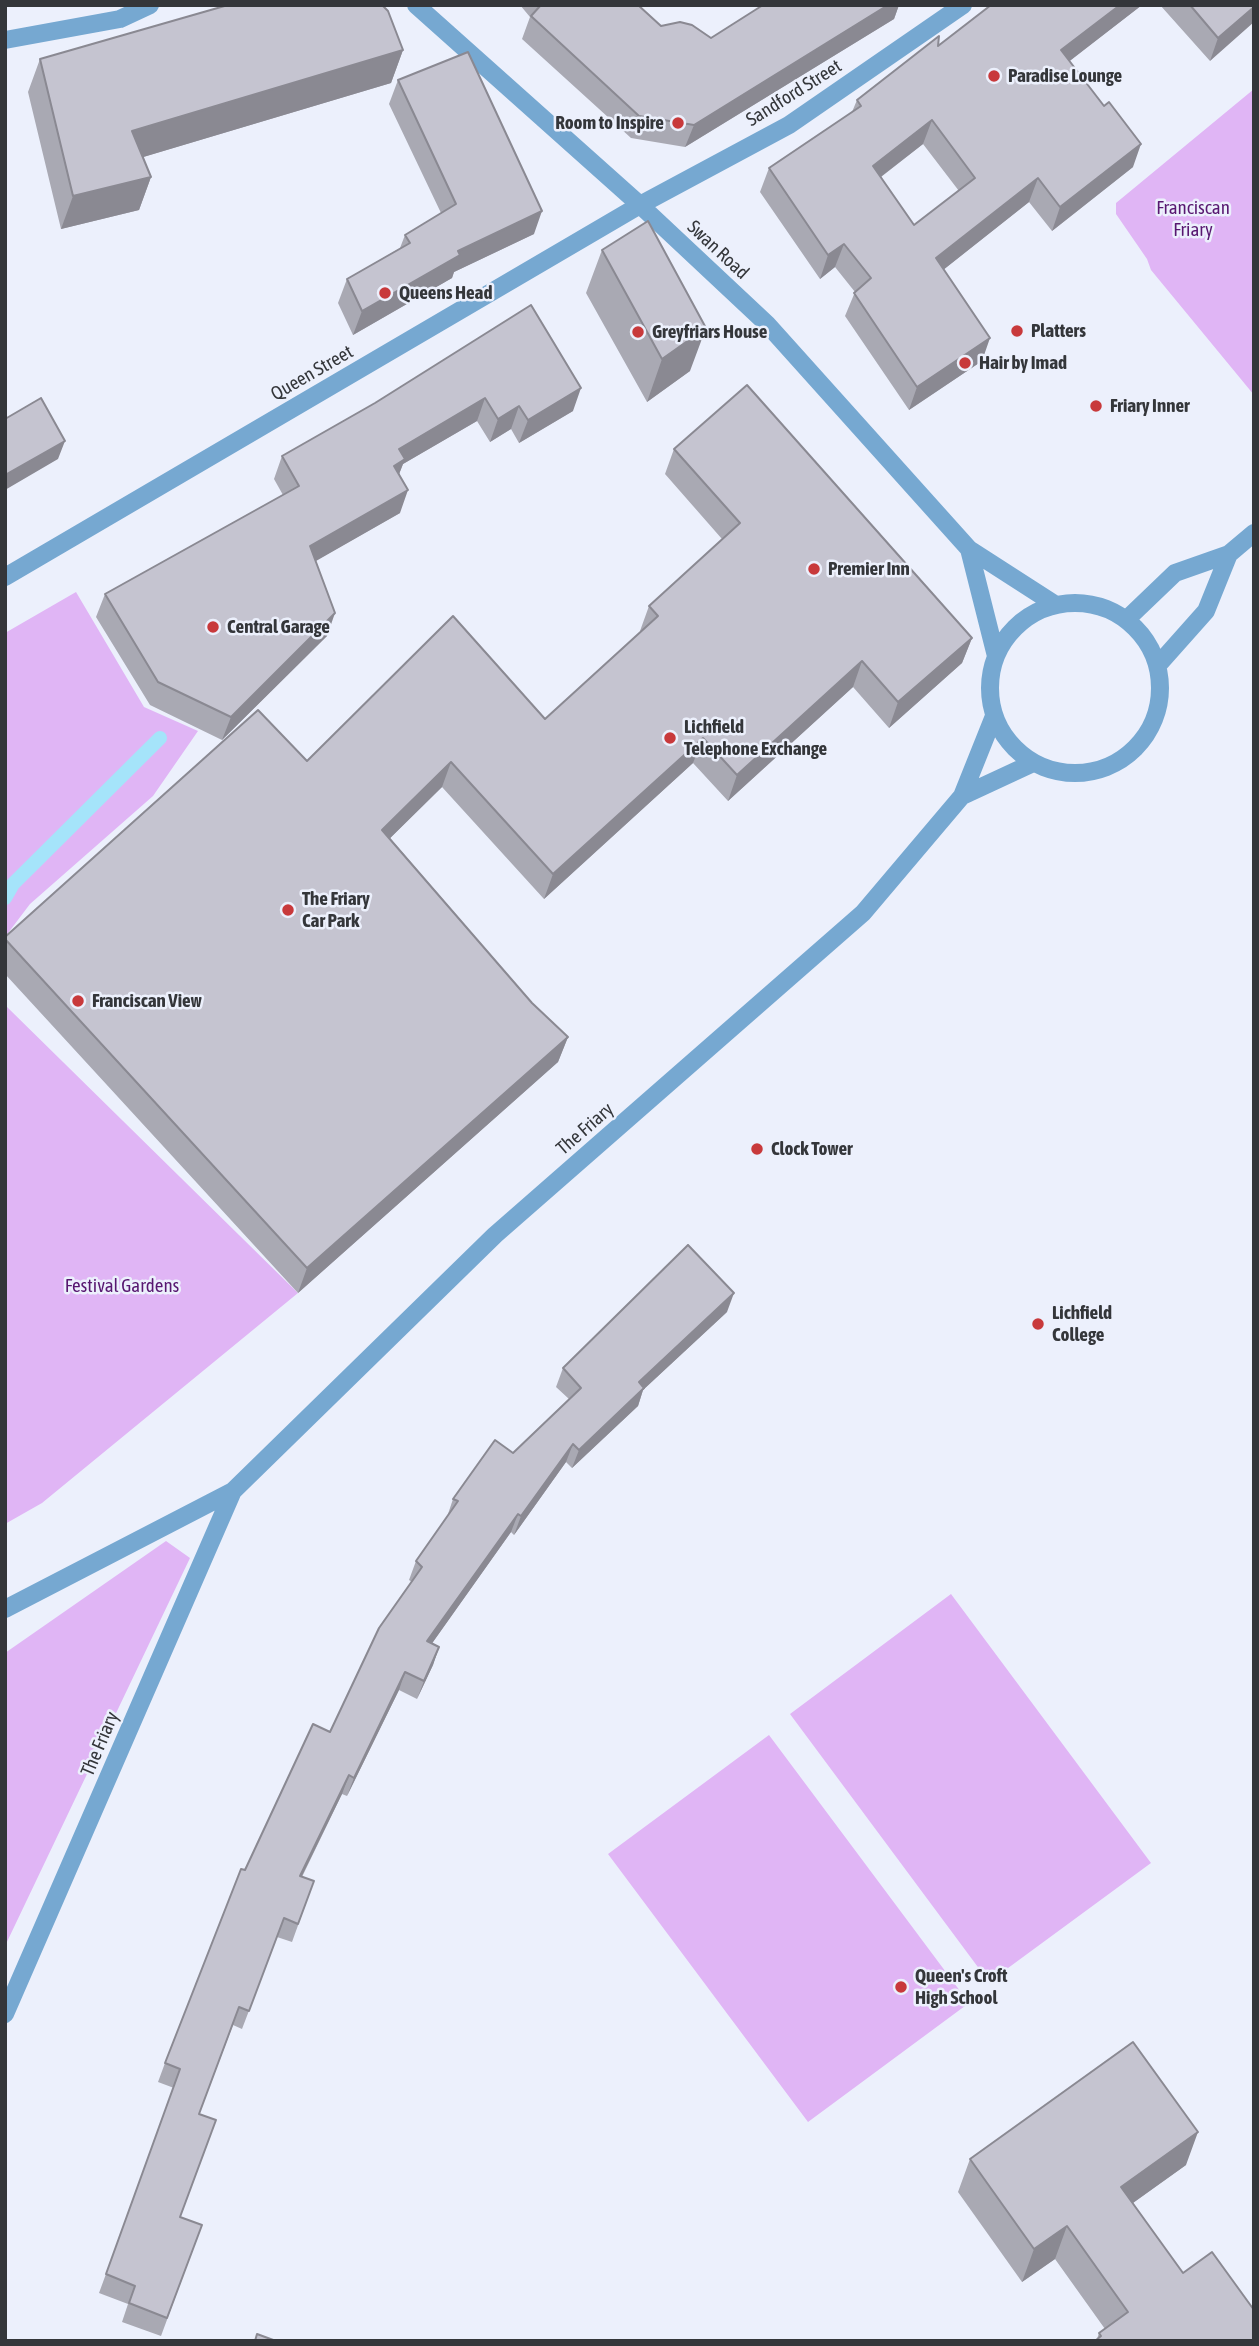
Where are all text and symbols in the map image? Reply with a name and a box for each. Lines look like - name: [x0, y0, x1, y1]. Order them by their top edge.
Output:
- street label: Sandford Street: [742, 55, 846, 131]
- place label: Paradise Lounge: [1008, 65, 1122, 87]
- marker: Paradise Lounge: [986, 68, 1002, 84]
- place label: Room to Inspire: [555, 112, 664, 134]
- marker: Room to Inspire: [670, 115, 686, 131]
- park label: Franciscan Friary: [1156, 197, 1230, 241]
- street label: Swan Road: [682, 216, 754, 284]
- place label: Queens Head: [399, 282, 492, 304]
- marker: Queens Head: [377, 285, 393, 301]
- place label: Platters: [1031, 320, 1086, 342]
- place label: Greyfriars House: [652, 321, 767, 343]
- marker: Platters: [1009, 323, 1025, 339]
- marker: Greyfriars House: [630, 324, 646, 340]
- street label: Queen Street: [267, 340, 357, 406]
- place label: Hair by Imad: [979, 352, 1067, 374]
- marker: Hair by Imad: [957, 355, 973, 371]
- place label: Friary Inner: [1110, 395, 1190, 417]
- marker: Friary Inner: [1088, 398, 1104, 414]
- place label: Premier Inn: [828, 558, 910, 580]
- marker: Premier Inn: [806, 561, 822, 577]
- place label: Central Garage: [227, 616, 330, 638]
- marker: Central Garage: [205, 619, 221, 635]
- place label: Lichfield Telephone Exchange: [684, 716, 827, 760]
- marker: Lichfield Telephone Exchange: [662, 730, 678, 746]
- place label: The Friary Car Park: [302, 888, 370, 932]
- marker: The Friary Car Park: [280, 902, 296, 918]
- place label: Franciscan View: [92, 990, 202, 1012]
- marker: Franciscan View: [70, 993, 86, 1009]
- street label: The Friary: [552, 1098, 618, 1160]
- place label: Clock Tower: [771, 1138, 853, 1160]
- marker: Clock Tower: [749, 1141, 765, 1157]
- park label: Festival Gardens: [65, 1275, 179, 1297]
- place label: Lichfield College: [1052, 1302, 1112, 1346]
- marker: Lichfield College: [1030, 1316, 1046, 1332]
- street label: The Friary: [76, 1708, 124, 1780]
- place label: Queen's Croft High School: [915, 1965, 1007, 2009]
- marker: Queen's Croft High School: [893, 1979, 909, 1995]

